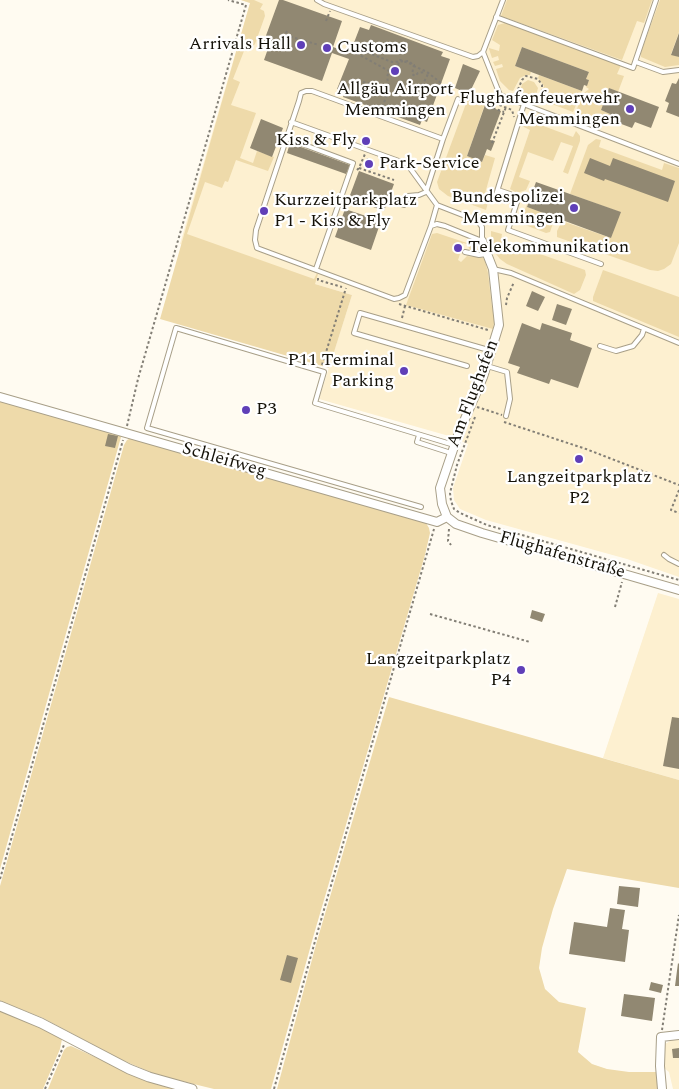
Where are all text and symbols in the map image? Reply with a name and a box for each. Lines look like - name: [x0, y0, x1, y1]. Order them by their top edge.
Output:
- place label: Arrivals Hall: [189, 34, 291, 56]
- place label: Customs: [337, 37, 407, 59]
- marker: Arrivals Hall: [295, 39, 307, 51]
- marker: Customs: [321, 42, 333, 54]
- marker: Allgäu Airport Memmingen: [389, 65, 401, 77]
- place label: Allgäu Airport Memmingen: [337, 79, 453, 122]
- place label: Flughafenfeuerwehr Memmingen: [459, 88, 620, 130]
- marker: Flughafenfeuerwehr Memmingen: [624, 103, 636, 115]
- place label: Kiss & Fly: [276, 130, 356, 152]
- marker: Kiss & Fly: [360, 135, 372, 147]
- place label: Park-Service: [379, 153, 480, 175]
- marker: Park-Service: [363, 158, 375, 170]
- place label: Bundespolizei Memmingen: [451, 187, 564, 230]
- place label: Kurzzeitparkplatz P1 - Kiss & Fly: [274, 190, 417, 232]
- marker: Bundespolizei Memmingen: [568, 202, 580, 214]
- marker: Kurzzeitparkplatz P1 - Kiss & Fly: [258, 205, 270, 217]
- place label: Telekommunikation: [468, 237, 629, 259]
- marker: Telekommunikation: [452, 242, 464, 254]
- street label: Am Flughafen: [444, 337, 504, 451]
- place label: P11 Terminal Parking: [288, 350, 394, 392]
- marker: P11 Terminal Parking: [398, 365, 410, 377]
- place label: P3: [256, 399, 276, 421]
- marker: P3: [240, 404, 252, 416]
- street label: Schleifweg: [179, 439, 269, 483]
- marker: Langzeitparkplatz P2: [573, 453, 585, 465]
- place label: Langzeitparkplatz P2: [506, 467, 652, 509]
- street label: Flughafenstraße: [497, 528, 627, 584]
- place label: Langzeitparkplatz P4: [366, 649, 511, 692]
- marker: Langzeitparkplatz P4: [515, 664, 527, 676]

